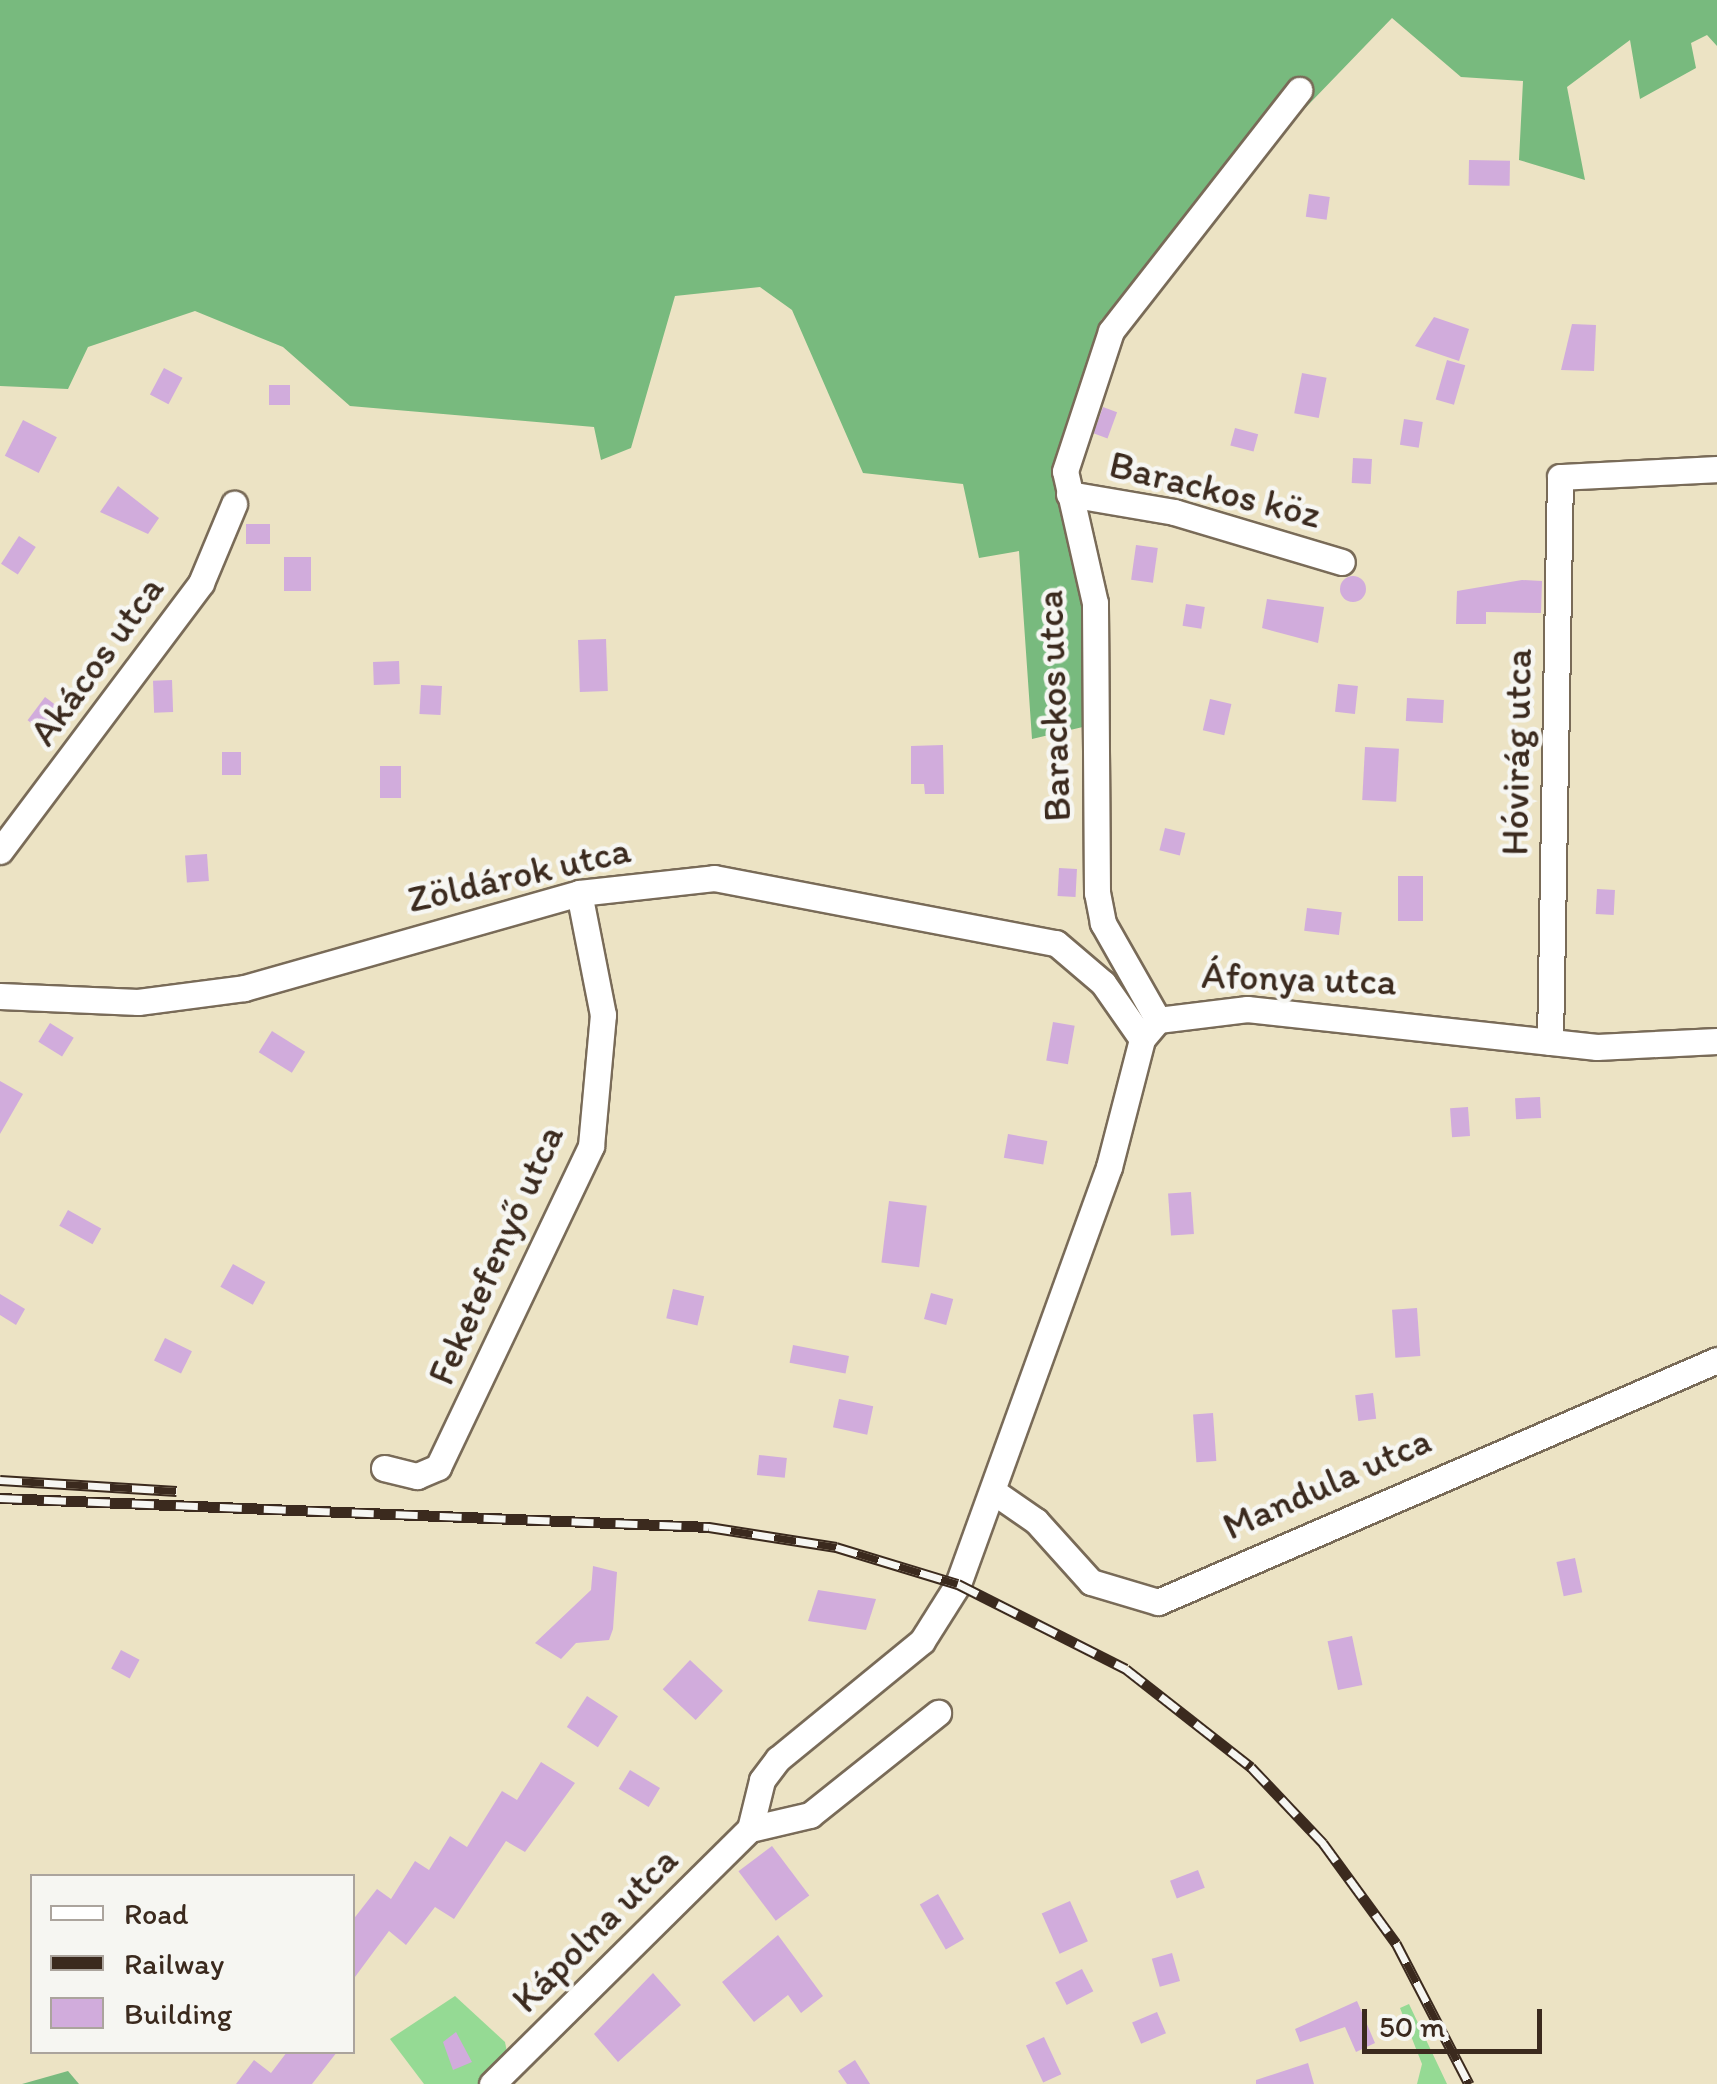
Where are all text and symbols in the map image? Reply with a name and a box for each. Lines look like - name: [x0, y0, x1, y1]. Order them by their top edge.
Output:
- street label: Barackos köz: [1105, 442, 1325, 538]
- street label: Akácos utca: [21, 568, 173, 754]
- street label: Barackos utca: [1027, 590, 1081, 822]
- street label: Hóvirág utca: [1492, 648, 1542, 856]
- street label: Zöldárok utca: [404, 827, 634, 923]
- street label: Áfonya utca: [1201, 953, 1397, 1005]
- street label: Feketefenyő utca: [419, 1119, 573, 1391]
- street label: Mandula utca: [1216, 1418, 1438, 1550]
- street label: Kápolna utca: [503, 1838, 687, 2022]
- legend: [30, 1874, 355, 2054]
- text: Road: [124, 1895, 189, 1932]
- text: Railway: [124, 1945, 224, 1982]
- scale bar: [1367, 1989, 1547, 2051]
- text: Building: [124, 1995, 232, 2032]
- text: 50 m: [1379, 2008, 1445, 2045]

